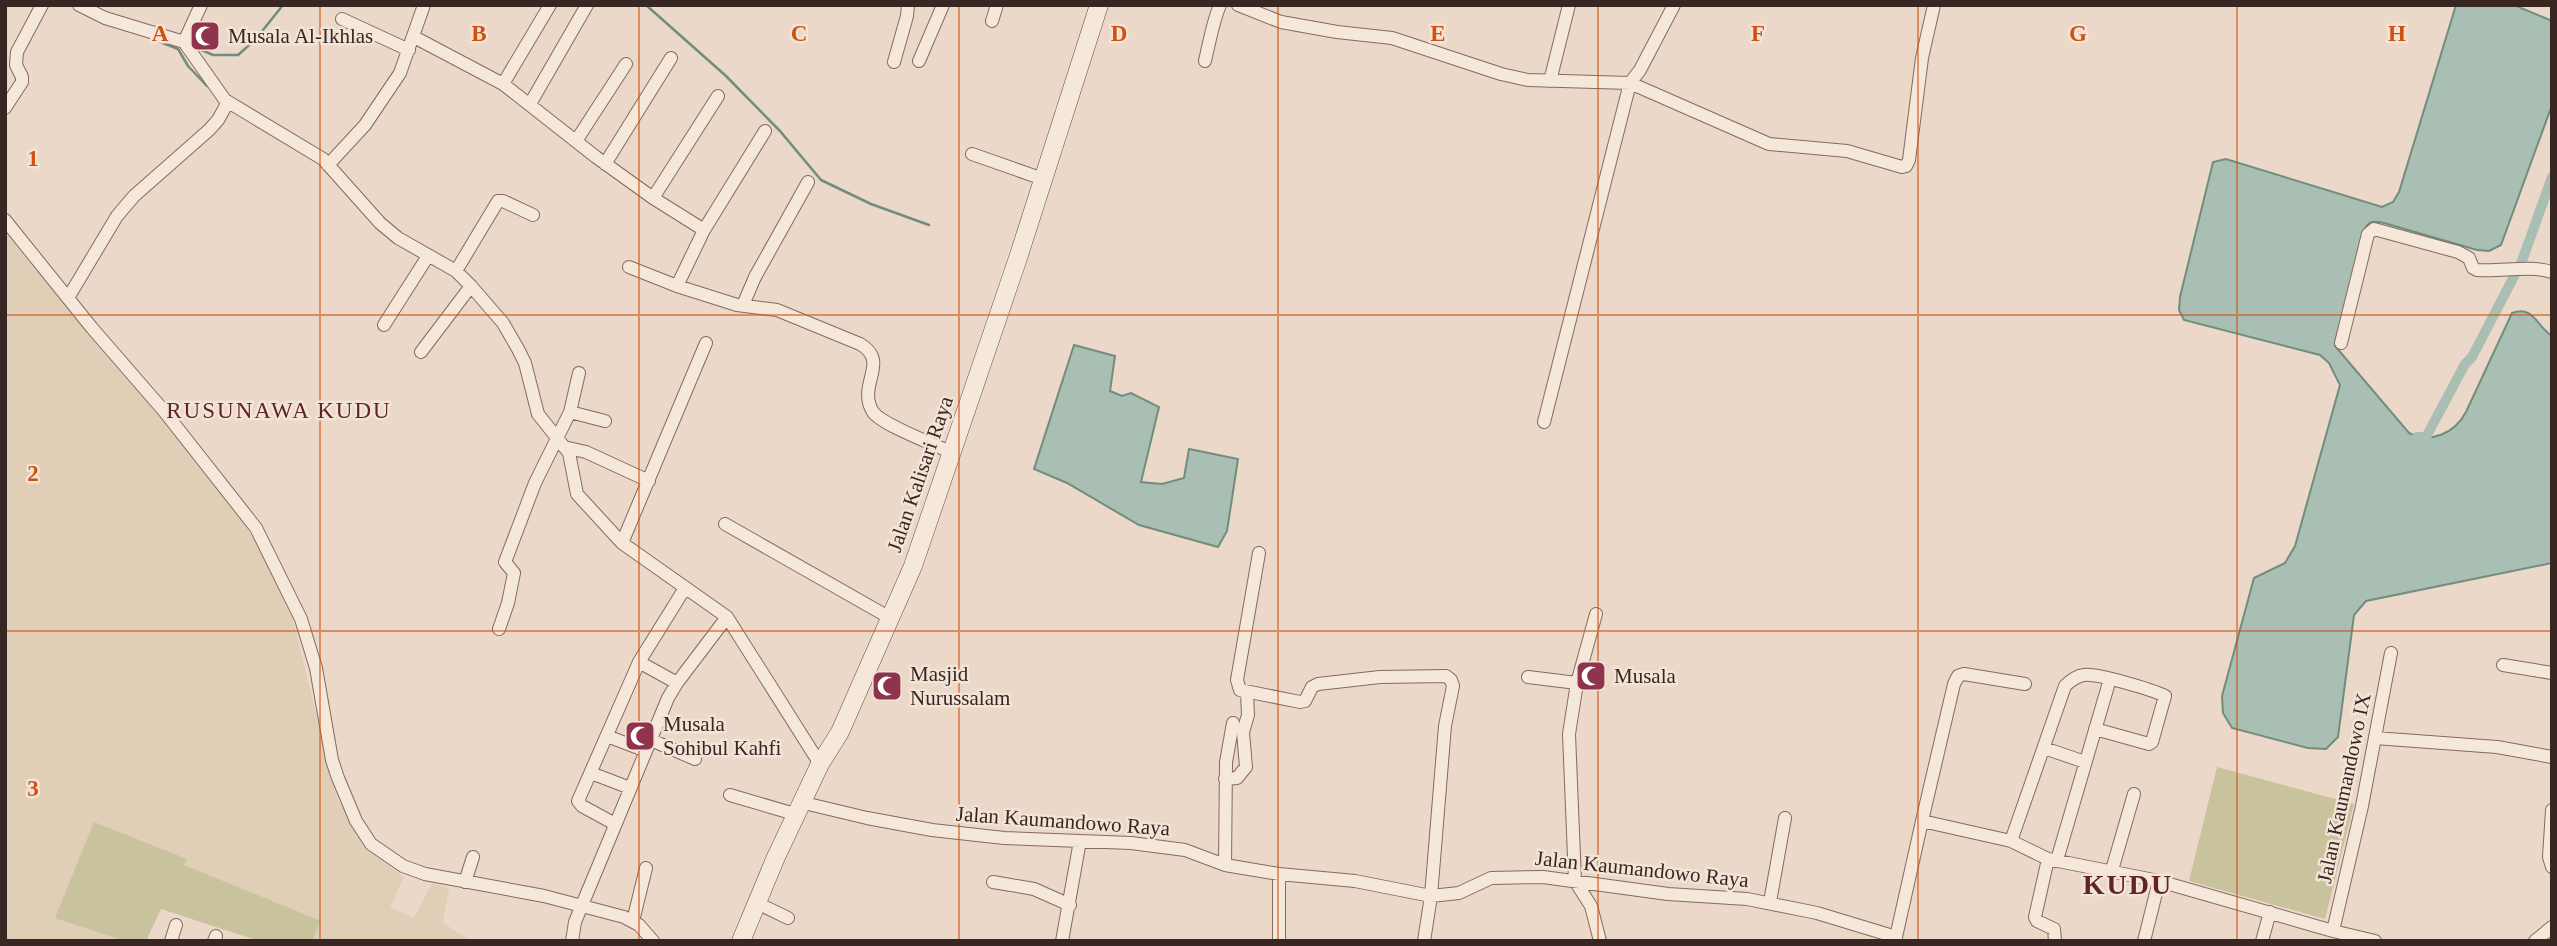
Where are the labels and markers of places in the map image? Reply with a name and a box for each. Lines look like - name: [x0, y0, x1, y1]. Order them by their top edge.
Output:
- mosque icon: Musala Al-Ikhlas: [188, 19, 222, 53]
- place label: Musala Al-Ikhlas: [228, 24, 373, 48]
- mosque icon: Musala: [1574, 659, 1608, 693]
- place label: Masjid Nurussalam: [910, 662, 1010, 710]
- place label: Musala: [1614, 664, 1677, 688]
- mosque icon: Masjid Nurussalam: [870, 669, 904, 703]
- place label: Musala Sohibul Kahfi: [663, 712, 782, 760]
- mosque icon: Musala Sohibul Kahfi: [623, 719, 657, 753]

